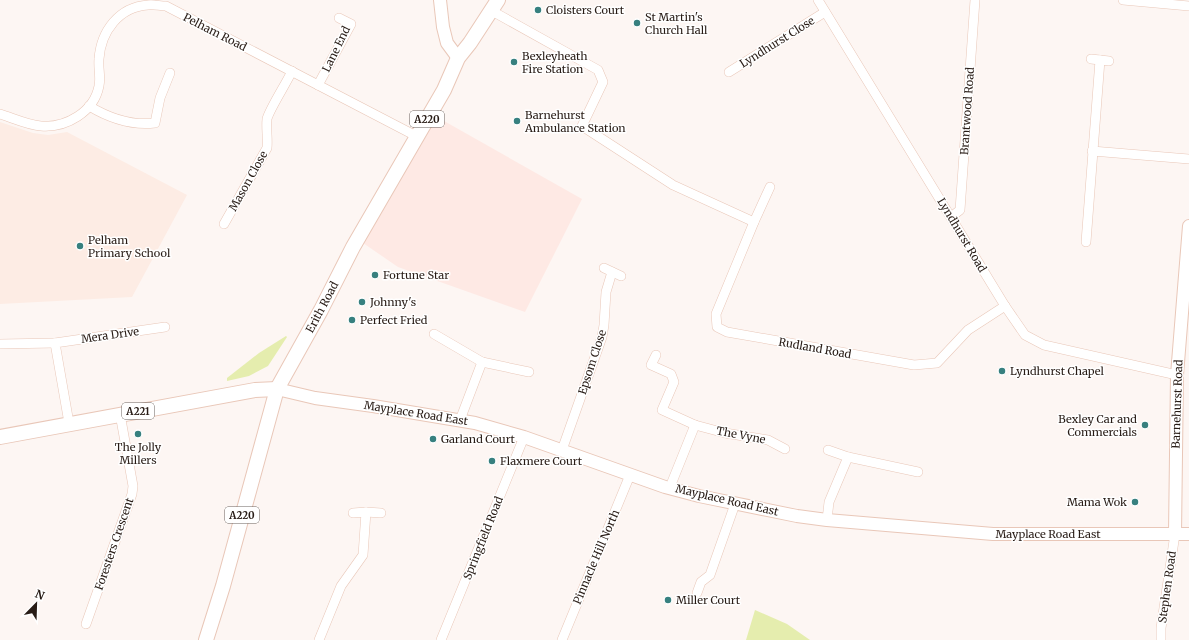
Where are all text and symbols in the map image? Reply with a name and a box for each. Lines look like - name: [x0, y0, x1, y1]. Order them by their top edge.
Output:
- place label: Cloisters Court: [546, 3, 625, 17]
- marker: Cloisters Court: [533, 5, 543, 15]
- street label: Pelham Road: [181, 10, 249, 54]
- place label: St Martin's Church Hall: [645, 10, 708, 37]
- street label: Lyndhurst Close: [737, 13, 817, 71]
- marker: St Martin's Church Hall: [632, 18, 642, 28]
- street label: Lane End: [319, 23, 353, 74]
- place label: Bexleyheath Fire Station: [522, 49, 588, 76]
- marker: Bexleyheath Fire Station: [509, 57, 519, 67]
- street label: Brantwood Road: [957, 66, 977, 155]
- place label: Barnehurst Ambulance Station: [524, 108, 626, 135]
- road number: A220: [410, 111, 444, 127]
- marker: Barnehurst Ambulance Station: [512, 116, 522, 126]
- street label: Mason Close: [226, 148, 270, 214]
- street label: Lyndhurst Road: [934, 195, 990, 275]
- place label: Pelham Primary School: [88, 233, 171, 260]
- marker: Pelham Primary School: [75, 241, 85, 251]
- place label: Fortune Star: [383, 268, 449, 282]
- marker: Fortune Star: [370, 270, 380, 280]
- street label: Erith Road: [303, 279, 342, 335]
- place label: Johnny's: [369, 295, 416, 309]
- marker: Johnny's: [357, 297, 367, 307]
- place label: Perfect Fried: [360, 313, 428, 327]
- marker: Perfect Fried: [347, 315, 357, 325]
- street label: Mera Drive: [80, 324, 140, 346]
- street label: Epsom Close: [575, 328, 609, 396]
- street label: Rudland Road: [778, 335, 853, 361]
- street label: Barnehurst Road: [1168, 359, 1186, 449]
- place label: Lyndhurst Chapel: [1010, 364, 1105, 378]
- marker: Lyndhurst Chapel: [997, 366, 1007, 376]
- street label: Mayplace Road East: [363, 398, 470, 428]
- road number: A221: [122, 403, 154, 419]
- place label: Bexley Car and Commercials: [1058, 412, 1137, 439]
- marker: Bexley Car and Commercials: [1140, 420, 1150, 430]
- street label: The Vyne: [715, 423, 767, 447]
- marker: The Jolly Millers: [133, 429, 143, 439]
- place label: Garland Court: [441, 432, 516, 446]
- marker: Garland Court: [428, 434, 438, 444]
- place label: The Jolly Millers: [115, 440, 162, 467]
- place label: Flaxmere Court: [500, 454, 583, 468]
- marker: Flaxmere Court: [487, 456, 497, 466]
- street label: Mayplace Road East: [674, 481, 781, 519]
- street label: Springfield Road: [460, 494, 506, 582]
- street label: Foresters Crescent: [92, 495, 137, 592]
- place label: Mama Wok: [1067, 495, 1127, 509]
- marker: Mama Wok: [1130, 497, 1140, 507]
- road number: A220: [225, 507, 259, 523]
- street label: Pinnacle Hill North: [570, 507, 623, 606]
- street label: Mayplace Road East: [995, 527, 1101, 541]
- street label: Stephen Road: [1155, 550, 1179, 624]
- north arrow: [16, 584, 56, 624]
- text: N: [33, 587, 47, 603]
- place label: Miller Court: [676, 593, 741, 607]
- marker: Miller Court: [663, 595, 673, 605]

